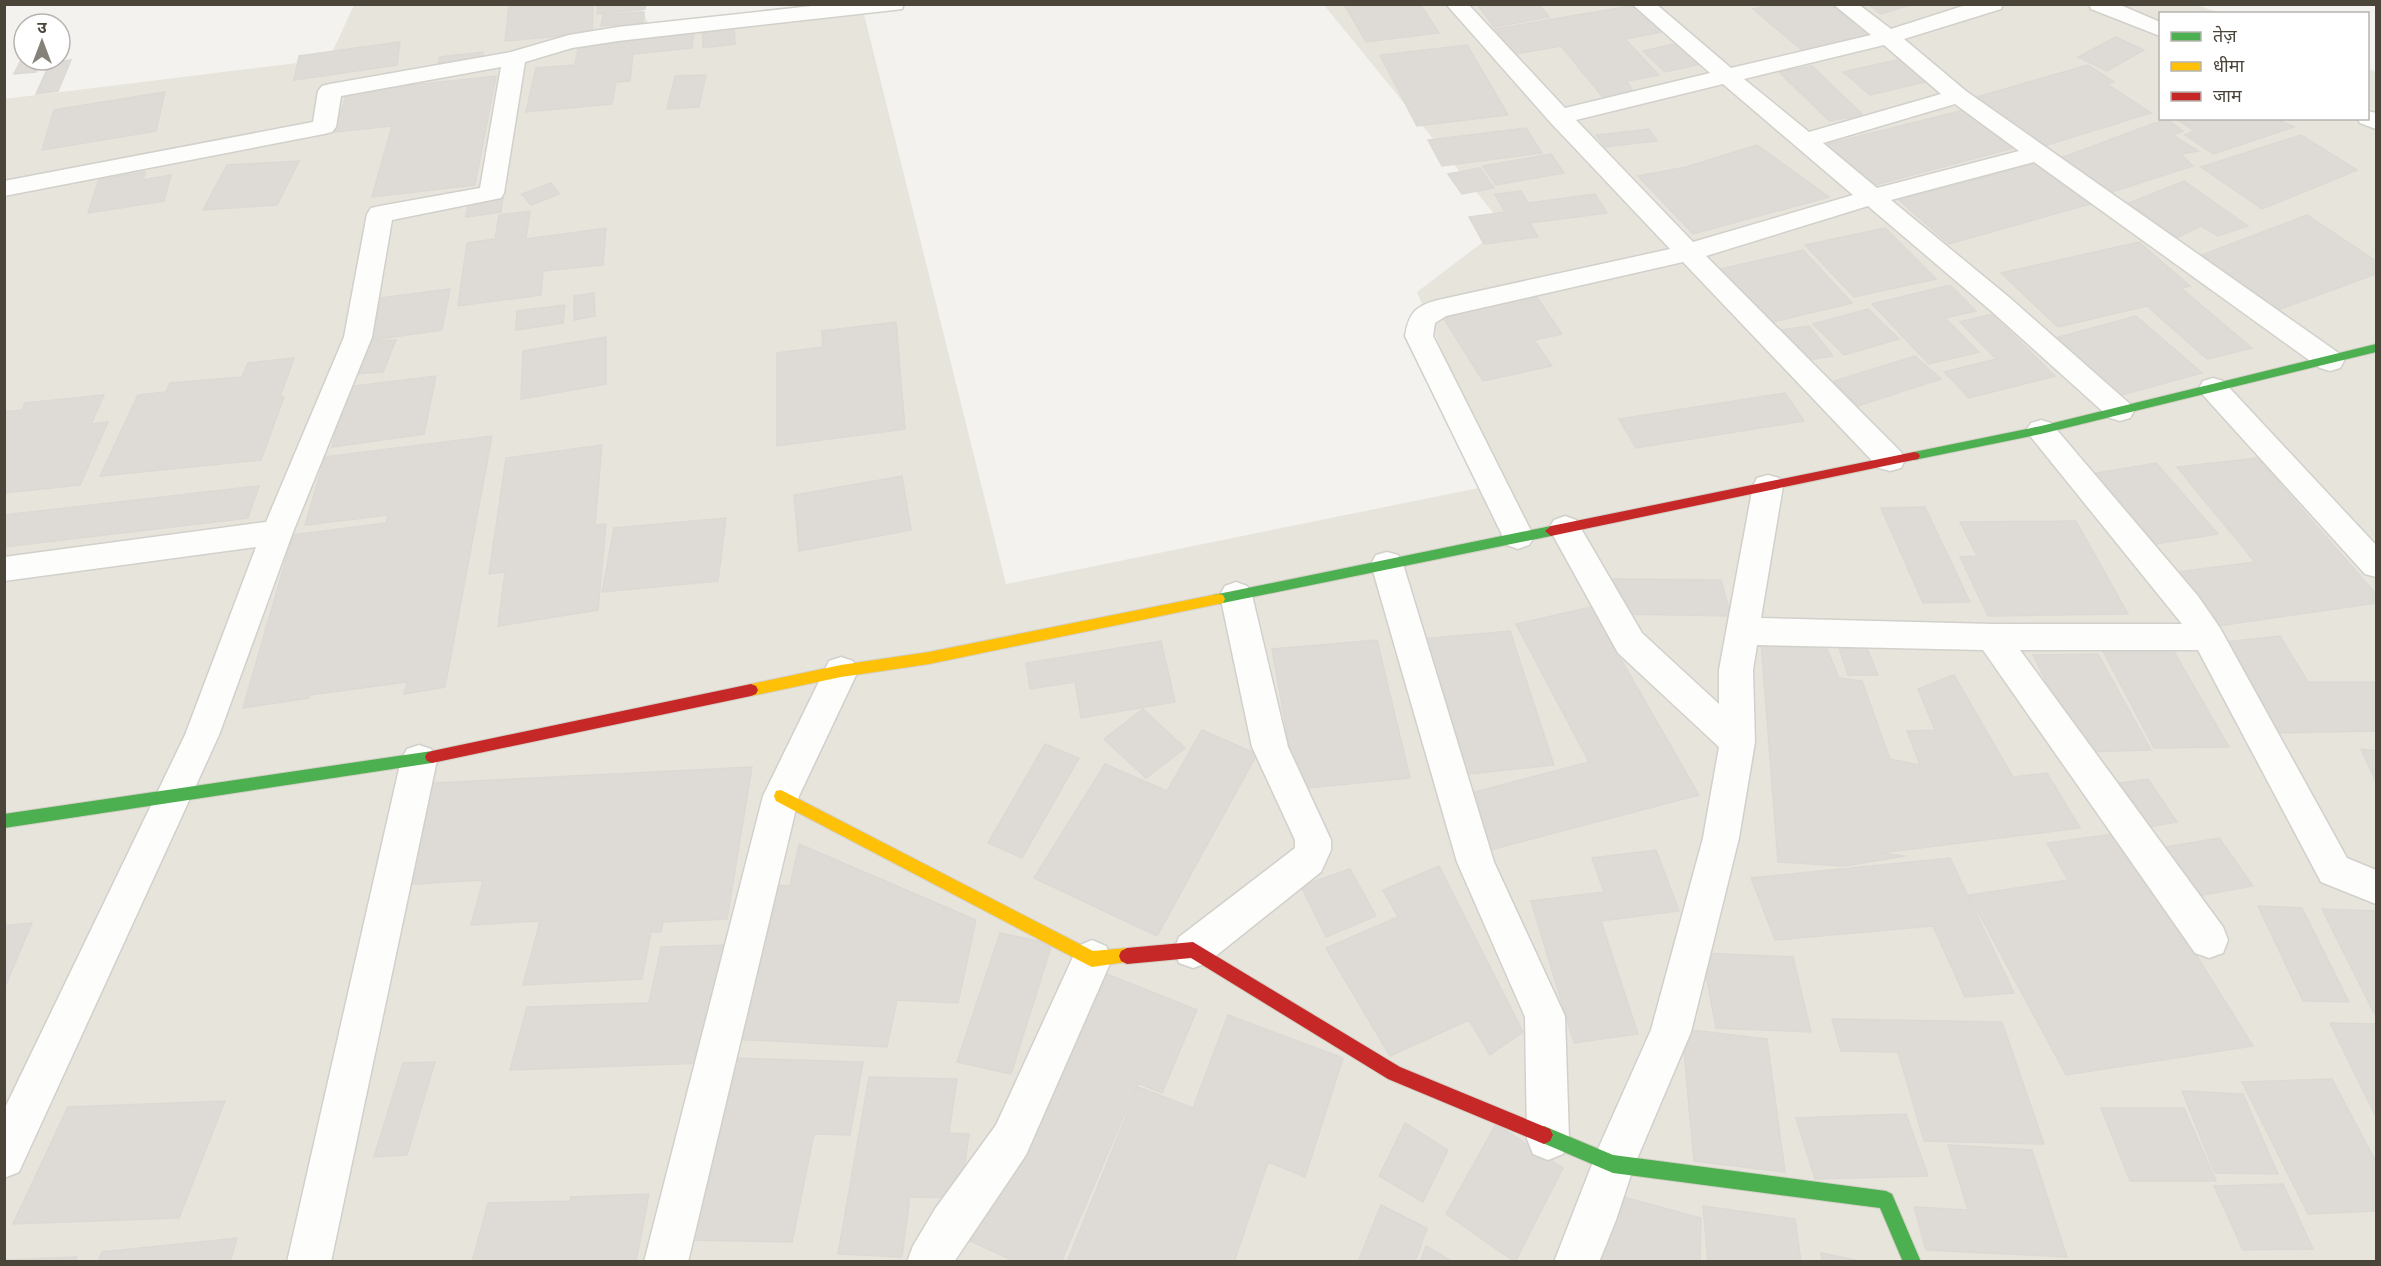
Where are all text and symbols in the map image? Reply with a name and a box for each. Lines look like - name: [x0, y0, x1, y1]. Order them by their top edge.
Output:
- north arrow: [12, 12, 72, 72]
- legend: [2159, 12, 2369, 120]
- text: उ: [37, 16, 47, 38]
- text: तेज़: [2213, 23, 2237, 47]
- text: धीमा: [2213, 53, 2244, 77]
- text: जाम: [2213, 83, 2243, 107]

